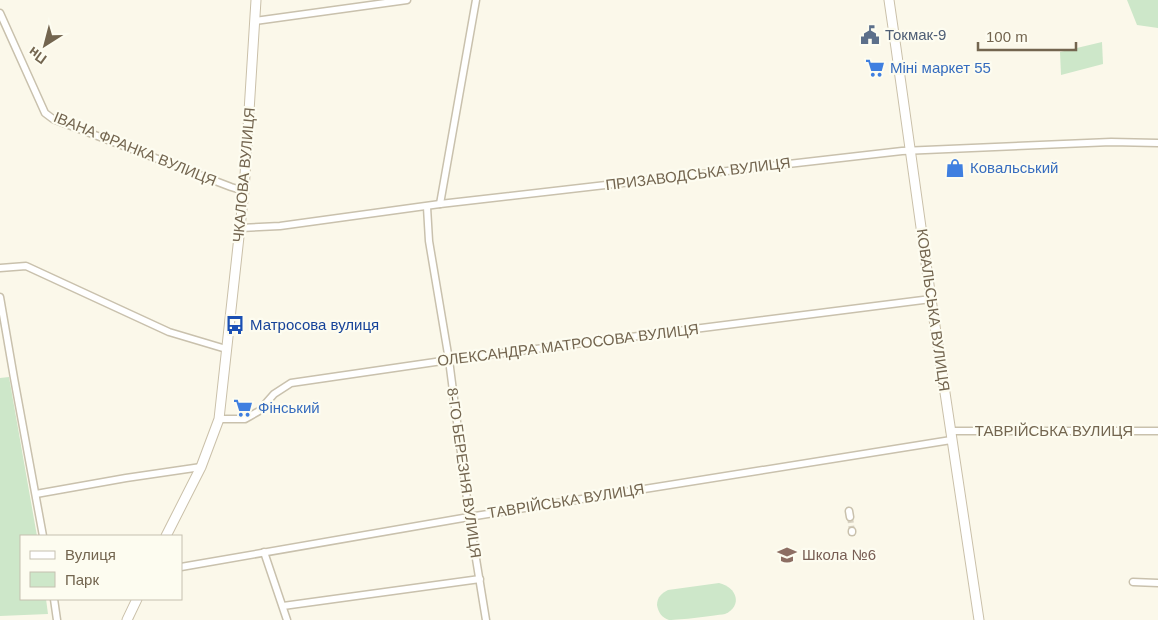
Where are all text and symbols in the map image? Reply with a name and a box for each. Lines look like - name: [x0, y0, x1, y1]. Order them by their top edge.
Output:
- north arrow: [20, 20, 70, 70]
- scale bar: [978, 20, 1076, 52]
- public building icon: Токмак-9: [859, 24, 881, 46]
- place label: Токмак-9: [885, 26, 946, 43]
- text: 100 m: [986, 28, 1028, 45]
- text: Пн: [25, 44, 50, 67]
- supermarket icon: Міні маркет 55: [864, 57, 886, 79]
- place label: Міні маркет 55: [890, 59, 991, 76]
- street label: ЧКАЛОВА ВУЛИЦЯ: [229, 107, 258, 243]
- street label: ІВАНА ФРАНКА ВУЛИЦЯ: [51, 108, 219, 189]
- street label: ПРИЗАВОДСЬКА ВУЛИЦЯ: [604, 154, 791, 193]
- shop icon: Ковальський: [944, 157, 966, 179]
- place label: Ковальський: [970, 159, 1058, 176]
- street label: КОВАЛЬСЬКА ВУЛИЦЯ: [914, 227, 953, 392]
- bus stop icon: Матросова вулиця: [224, 314, 246, 336]
- place label: Матросова вулиця: [250, 316, 379, 333]
- street label: ОЛЕКСАНДРА МАТРОСОВА ВУЛИЦЯ: [436, 320, 700, 369]
- street label: 8-ГО БЕРЕЗНЯ ВУЛИЦЯ: [444, 387, 485, 559]
- supermarket icon: Фінський: [232, 397, 254, 419]
- place label: Фінський: [258, 399, 320, 416]
- street label: ТАВРІЙСЬКА ВУЛИЦЯ: [975, 422, 1133, 439]
- street label: ТАВРІЙСЬКА ВУЛИЦЯ: [486, 480, 645, 521]
- legend: [20, 535, 182, 600]
- school or university icon: Школа №6: [776, 544, 798, 566]
- text: Вулиця: [65, 546, 116, 563]
- place label: Школа №6: [802, 546, 876, 563]
- text: Парк: [65, 571, 99, 588]

